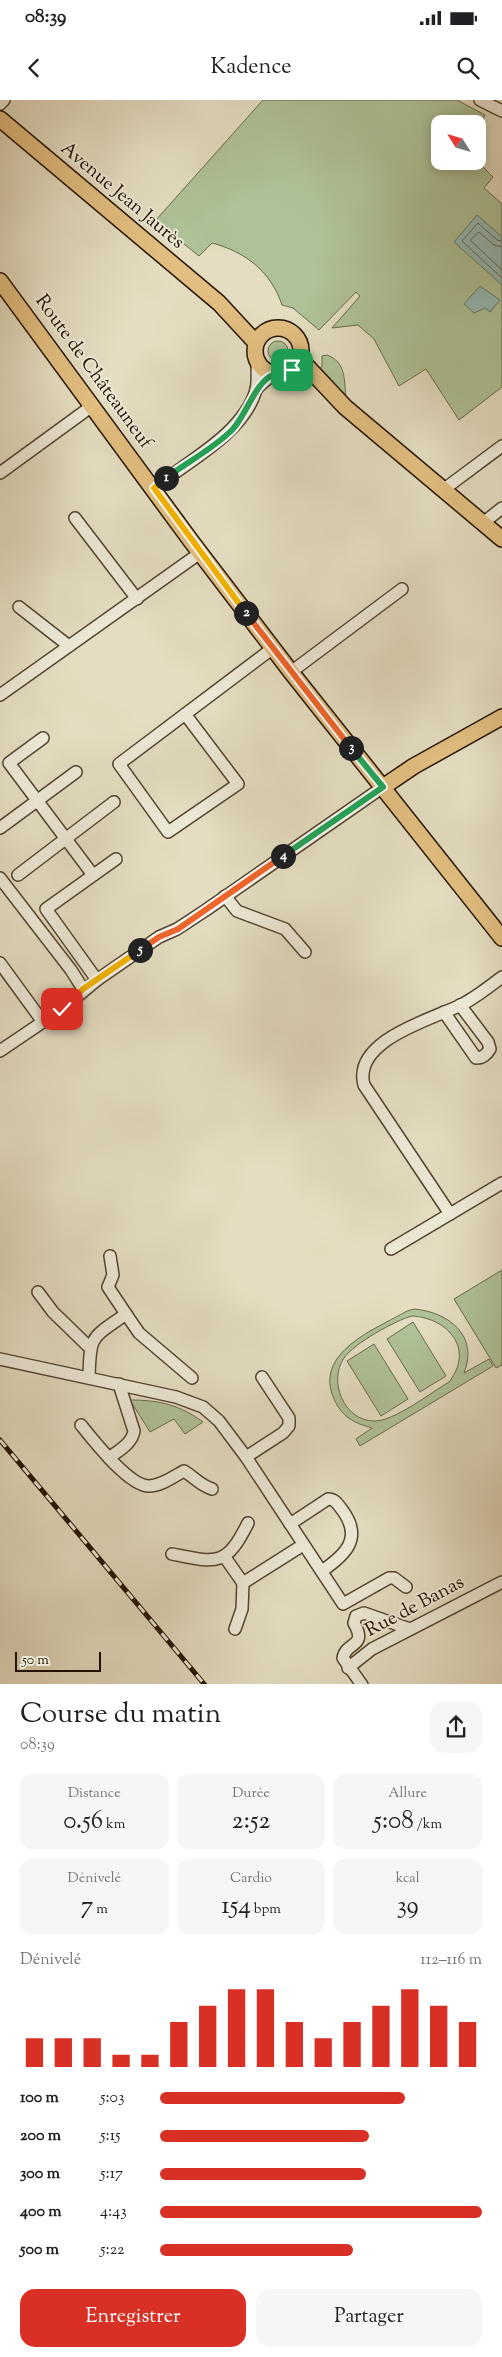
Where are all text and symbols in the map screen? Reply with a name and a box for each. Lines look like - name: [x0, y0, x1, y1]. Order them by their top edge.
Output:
- text: 08:39: [25, 4, 66, 31]
- text: Kadence: [210, 52, 292, 84]
- icon: back: [20, 54, 48, 82]
- icon: search: [454, 54, 482, 82]
- north arrow: [431, 115, 486, 170]
- map controls: [431, 115, 486, 170]
- street label: Avenue Jean Jaurès: [54, 136, 190, 256]
- street label: Route de Châteauneuf: [28, 289, 159, 456]
- pin: [271, 349, 313, 391]
- icon: arrive: [278, 356, 306, 384]
- pin: 1: [154, 466, 178, 490]
- text: 1: [164, 468, 169, 488]
- pin: 2: [234, 600, 258, 626]
- text: 2: [243, 603, 250, 623]
- pin: 3: [338, 736, 364, 760]
- text: 3: [349, 738, 354, 758]
- pin: 4: [270, 844, 296, 868]
- text: 4: [280, 846, 287, 866]
- pin: 5: [128, 938, 152, 962]
- text: 5: [138, 940, 143, 960]
- pin: [41, 988, 83, 1030]
- icon: check: [48, 995, 76, 1023]
- street label: Rue de Banas: [361, 1570, 469, 1644]
- scale bar: [15, 1650, 101, 1673]
- text: 50 m: [22, 1651, 49, 1671]
- text: Course du matin: [20, 1695, 221, 1735]
- button: share: [430, 1701, 482, 1753]
- text: 08:39: [20, 1734, 55, 1757]
- text: Distance: [68, 1784, 121, 1804]
- text: Durée: [232, 1784, 270, 1804]
- text: Allure: [388, 1784, 427, 1804]
- text: 0.56: [63, 1804, 103, 1840]
- text: 2:52: [232, 1804, 270, 1840]
- text: 5:08: [373, 1804, 414, 1840]
- text: km: [103, 1815, 125, 1835]
- text: /km: [414, 1815, 442, 1835]
- text: Dénivelé: [68, 1869, 121, 1889]
- text: Cardio: [230, 1869, 272, 1889]
- text: kcal: [396, 1869, 420, 1889]
- text: 7: [81, 1889, 93, 1925]
- text: 154: [221, 1889, 251, 1925]
- text: 39: [397, 1889, 419, 1925]
- text: m: [93, 1900, 108, 1920]
- text: bpm: [251, 1900, 281, 1920]
- text: Dénivelé: [20, 1949, 81, 1972]
- text: 112–116 m: [420, 1949, 482, 1972]
- text: 100 m: [20, 2087, 59, 2110]
- text: 5:03: [100, 2087, 124, 2110]
- text: 200 m: [20, 2125, 61, 2148]
- text: 5:15: [100, 2125, 121, 2148]
- text: 300 m: [20, 2163, 60, 2186]
- text: 5:17: [100, 2163, 123, 2186]
- text: 400 m: [20, 2201, 62, 2224]
- text: 4:43: [100, 2201, 127, 2224]
- text: 500 m: [20, 2239, 59, 2262]
- text: 5:22: [100, 2239, 125, 2262]
- button: Enregistrer: [20, 2289, 246, 2347]
- button: Partager: [256, 2289, 482, 2347]

